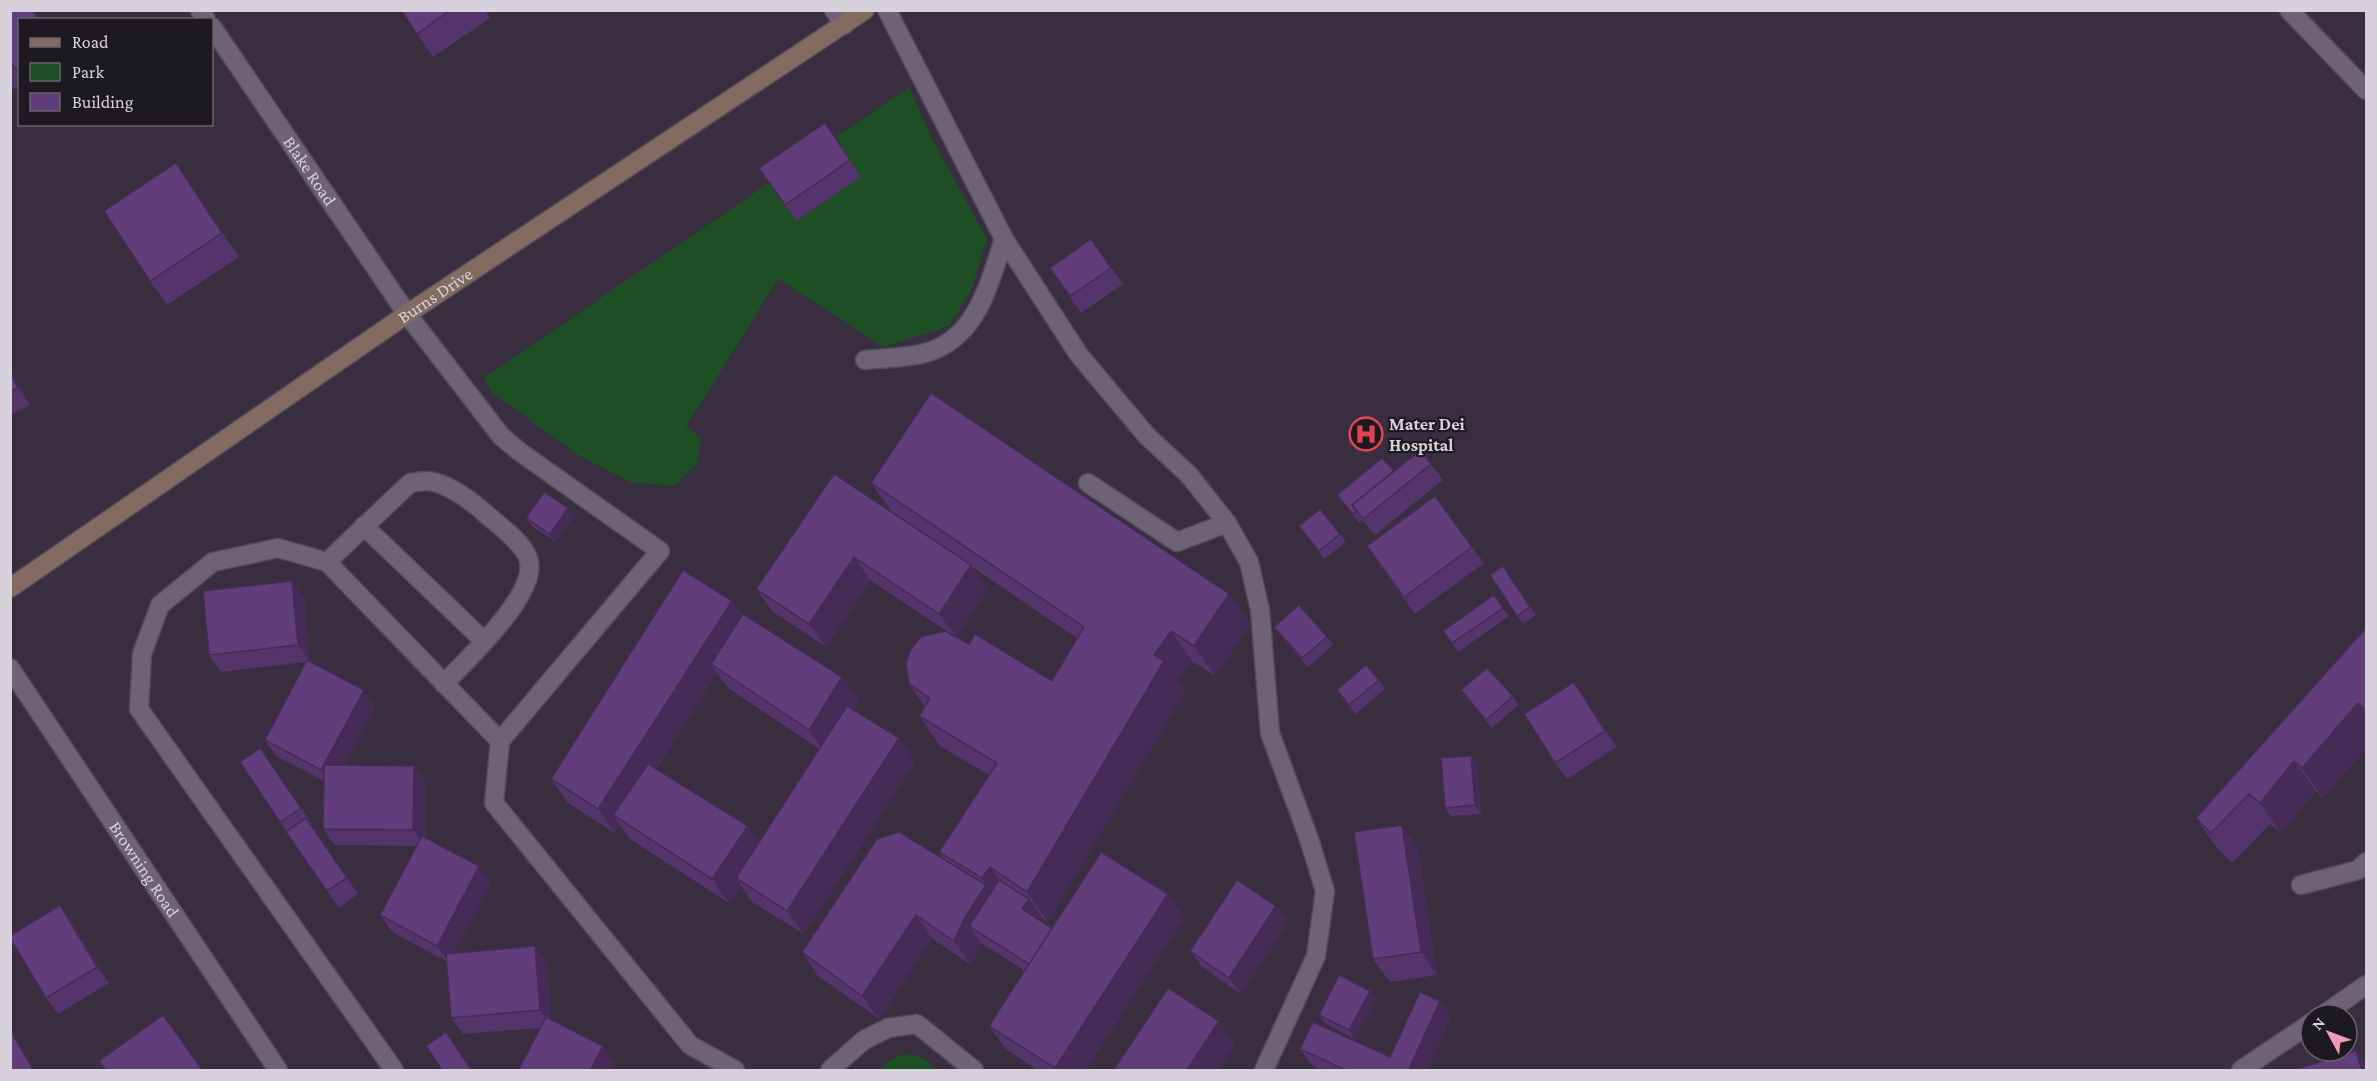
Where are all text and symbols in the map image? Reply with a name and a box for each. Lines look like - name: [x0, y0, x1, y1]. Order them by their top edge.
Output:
- legend: [18, 18, 213, 126]
- text: Road: [72, 32, 109, 52]
- text: Park: [72, 62, 104, 82]
- text: Building: [72, 92, 134, 112]
- street label: Blake Road: [279, 133, 341, 210]
- street label: Burns Drive: [394, 263, 476, 327]
- place label: Mater Dei Hospital: [1389, 414, 1466, 455]
- hospital icon: Mater Dei Hospital: [1348, 416, 1384, 452]
- street label: Browning Road: [105, 818, 184, 921]
- north arrow: [2299, 1003, 2359, 1063]
- text: N: [2308, 1014, 2328, 1033]

